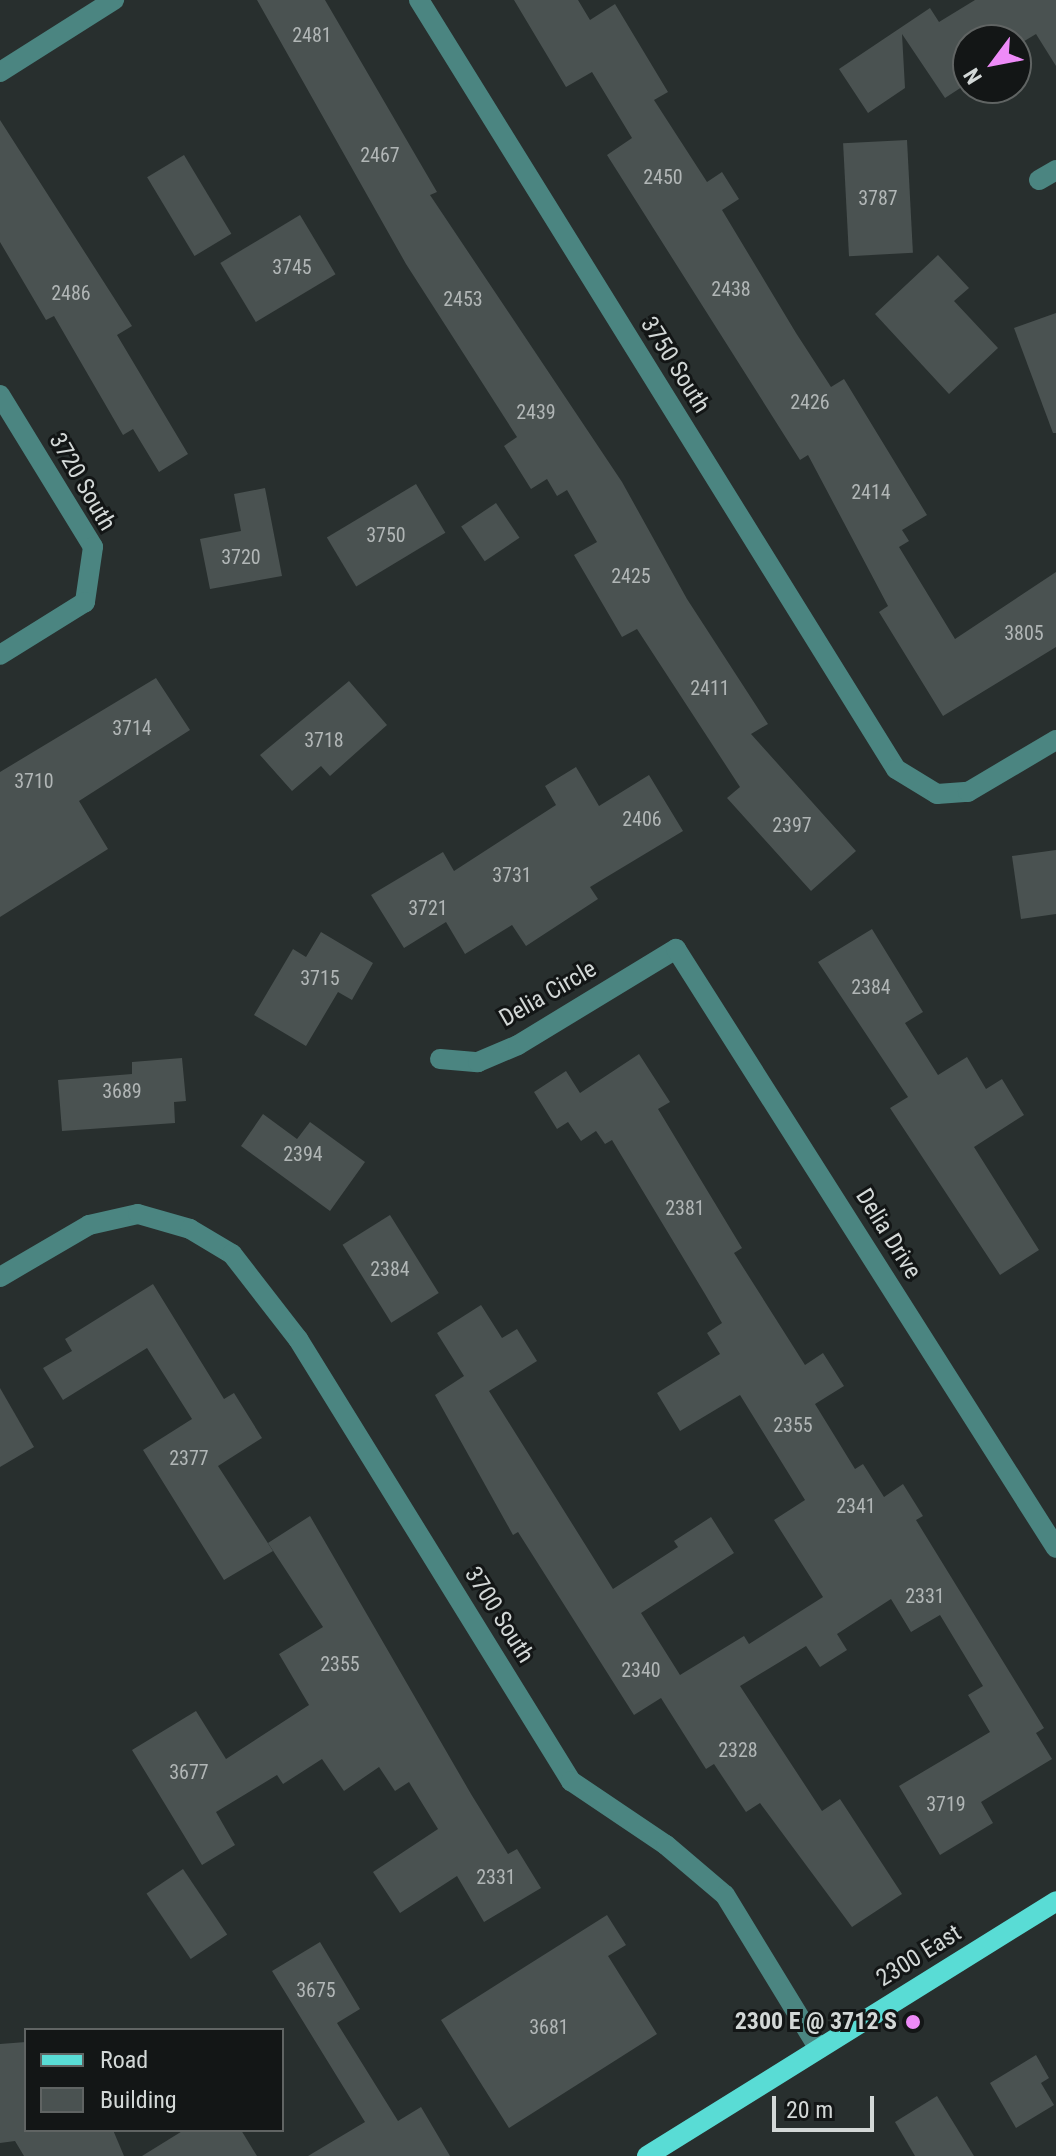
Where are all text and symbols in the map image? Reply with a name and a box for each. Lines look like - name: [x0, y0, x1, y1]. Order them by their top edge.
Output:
- house number: 2481: [292, 23, 332, 47]
- north arrow: [952, 24, 1032, 104]
- text: N: [959, 64, 987, 88]
- house number: 2467: [360, 143, 400, 167]
- house number: 2450: [643, 165, 683, 189]
- house number: 3787: [858, 186, 898, 210]
- house number: 3745: [272, 255, 312, 279]
- house number: 2438: [711, 277, 751, 301]
- house number: 2486: [51, 281, 91, 305]
- house number: 2453: [443, 287, 483, 311]
- street label: 3750 South: [634, 312, 716, 418]
- house number: 2426: [790, 390, 830, 414]
- house number: 2439: [516, 400, 556, 424]
- street label: 3720 South: [43, 428, 121, 536]
- house number: 2414: [851, 480, 891, 504]
- house number: 3750: [366, 523, 406, 547]
- house number: 3720: [221, 545, 261, 569]
- house number: 2425: [611, 564, 651, 588]
- house number: 3805: [1004, 621, 1044, 645]
- house number: 2411: [690, 676, 730, 700]
- house number: 3714: [112, 716, 152, 740]
- house number: 3718: [304, 728, 344, 752]
- house number: 3710: [14, 769, 54, 793]
- house number: 2406: [622, 807, 662, 831]
- house number: 2397: [772, 813, 812, 837]
- house number: 3731: [492, 863, 532, 887]
- house number: 3721: [408, 896, 448, 920]
- street label: Delia Circle: [494, 955, 602, 1033]
- house number: 3715: [300, 966, 340, 990]
- house number: 2384: [851, 975, 891, 999]
- house number: 3689: [102, 1079, 142, 1103]
- house number: 2394: [283, 1142, 323, 1166]
- street label: Delia Drive: [849, 1184, 927, 1284]
- house number: 2381: [665, 1196, 705, 1220]
- house number: 2384: [370, 1257, 410, 1281]
- house number: 2355: [773, 1413, 813, 1437]
- house number: 2377: [169, 1446, 209, 1470]
- house number: 2341: [836, 1494, 876, 1518]
- street label: 3700 South: [458, 1562, 540, 1668]
- house number: 2331: [905, 1584, 945, 1608]
- house number: 2355: [320, 1652, 360, 1676]
- house number: 2340: [621, 1658, 661, 1682]
- house number: 2328: [718, 1738, 758, 1762]
- house number: 3677: [169, 1760, 209, 1784]
- house number: 3719: [926, 1792, 966, 1816]
- house number: 2331: [476, 1865, 516, 1889]
- street label: 2300 East: [871, 1919, 967, 1993]
- house number: 3675: [296, 1978, 336, 2002]
- place label: 2300 E @ 3712 S: [735, 2008, 897, 2036]
- marker: 2300 E @ 3712 S: [904, 2013, 922, 2031]
- house number: 3681: [529, 2015, 569, 2039]
- legend: [24, 2028, 284, 2132]
- text: Road: [100, 2046, 148, 2074]
- scale bar: [776, 2080, 878, 2130]
- text: Building: [100, 2086, 177, 2114]
- text: 20 m: [786, 2096, 833, 2124]

